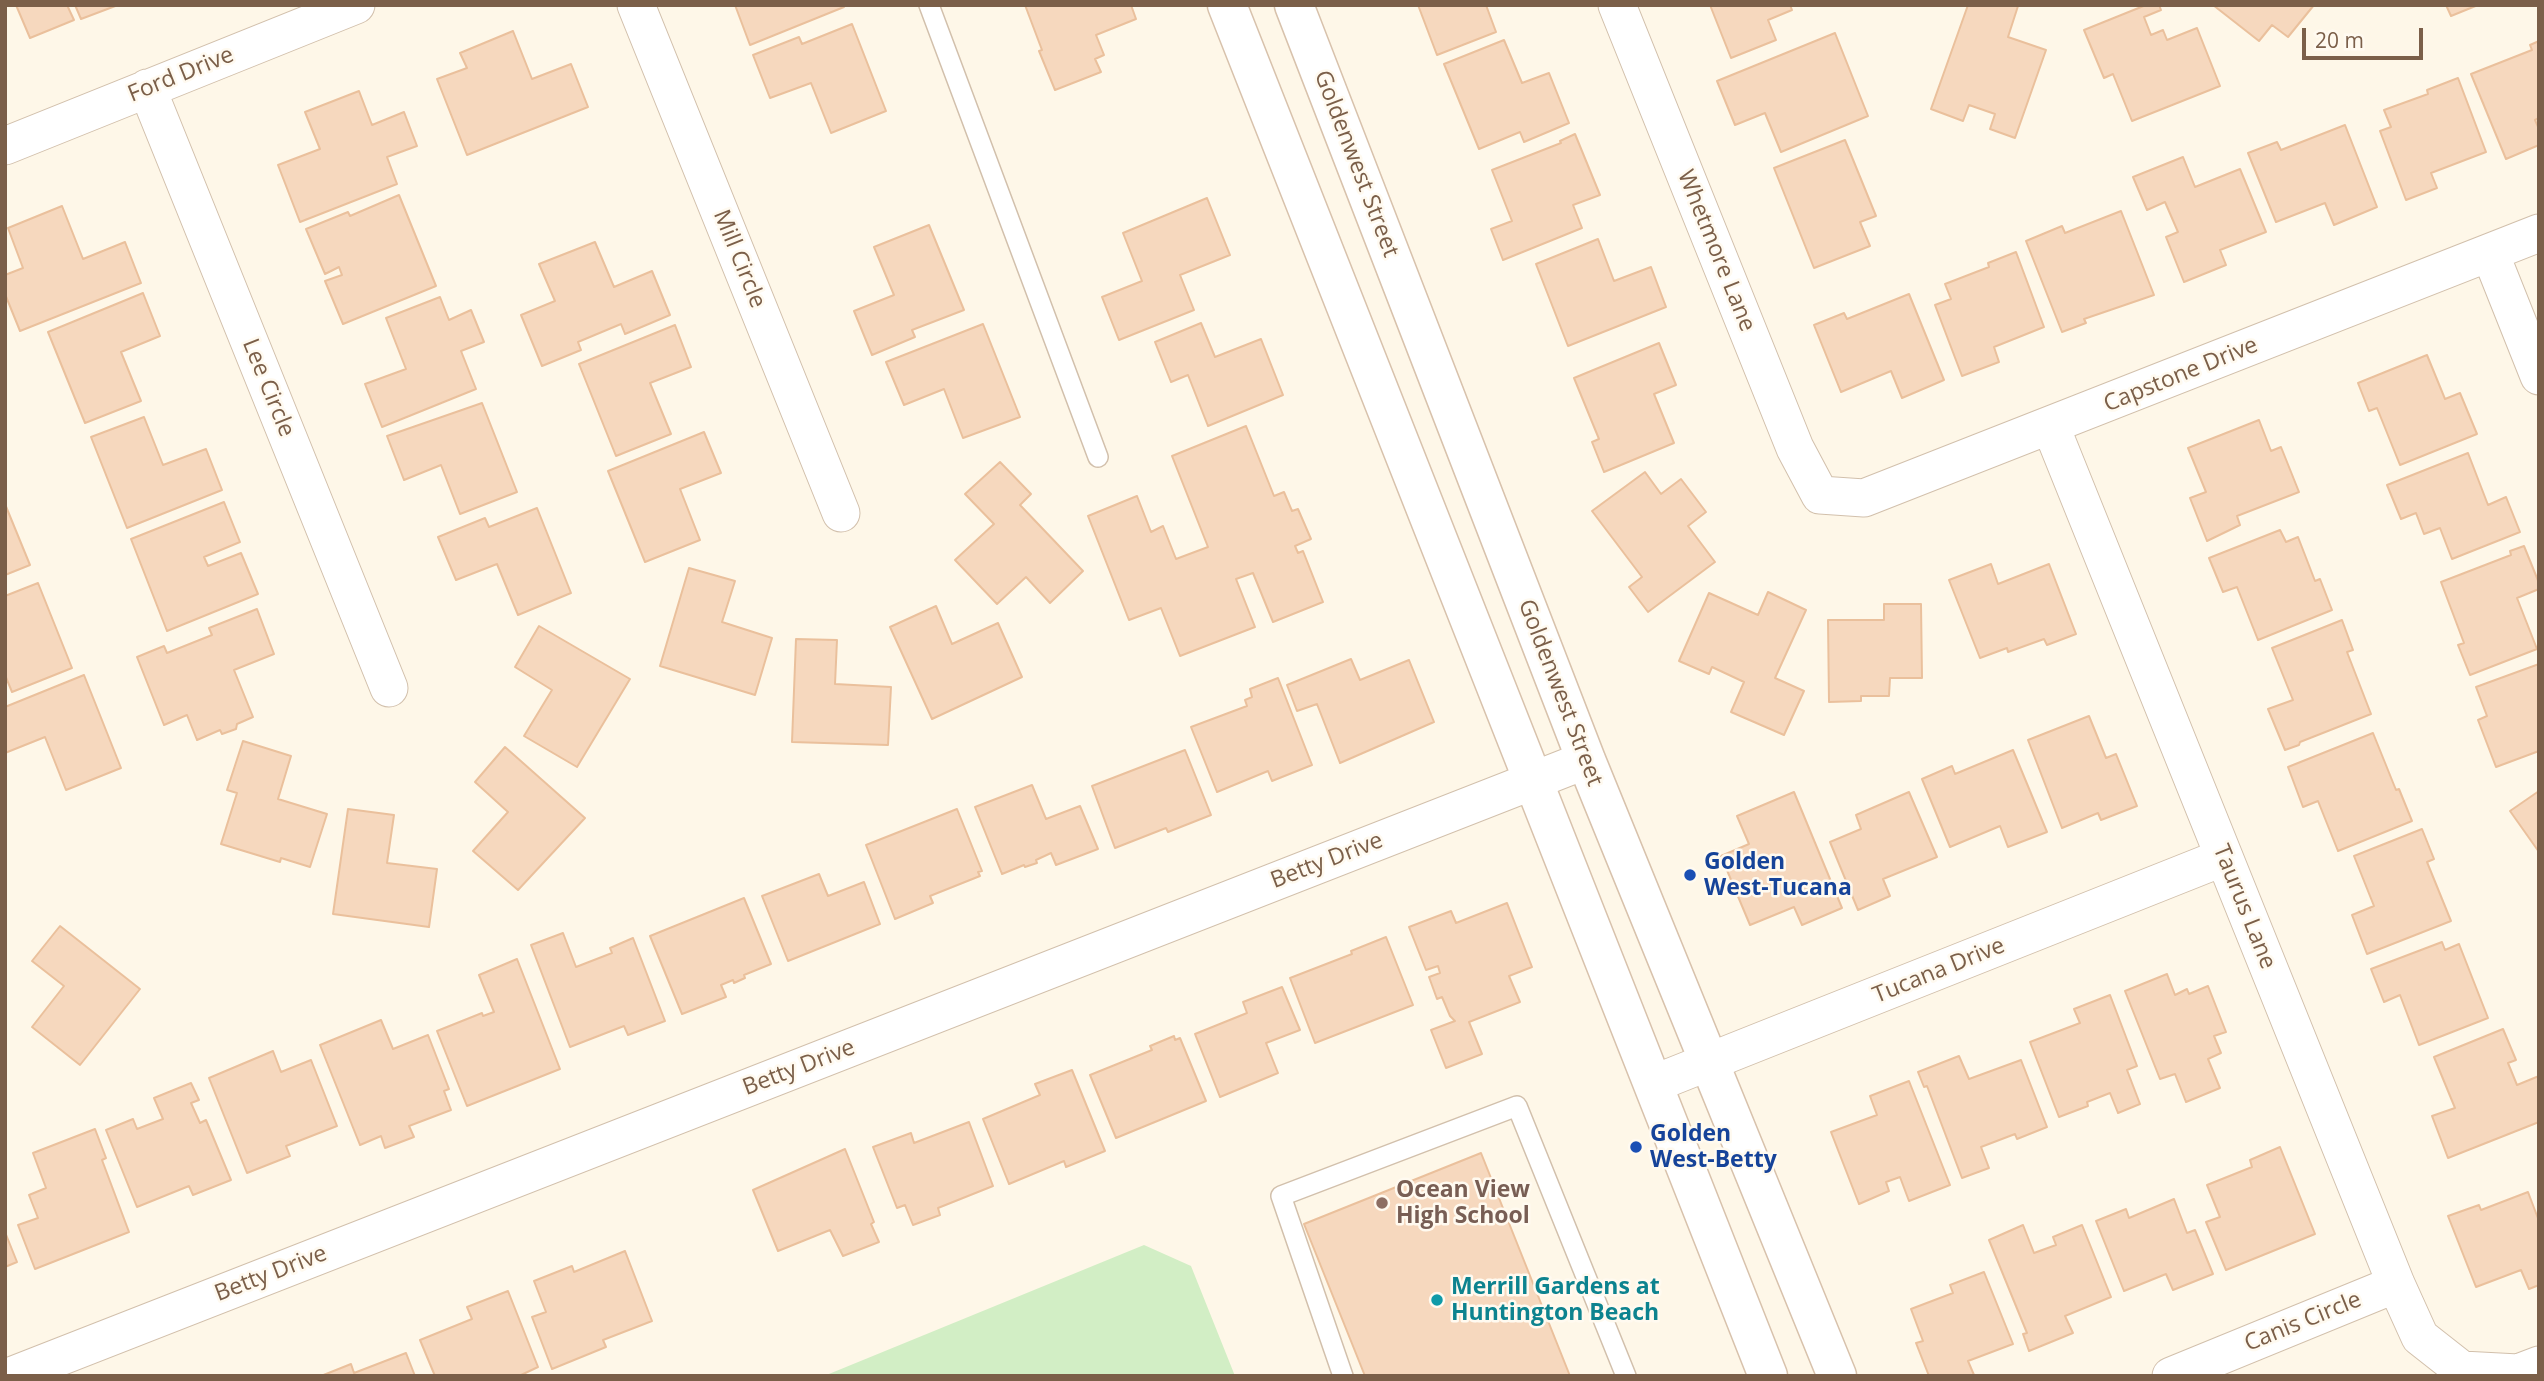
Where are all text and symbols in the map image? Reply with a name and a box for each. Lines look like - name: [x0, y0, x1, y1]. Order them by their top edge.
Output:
- scale bar: [2306, 14, 2427, 58]
- text: 20 m: [2315, 26, 2364, 54]
- street label: Ford Drive: [124, 41, 238, 109]
- street label: Goldenwest Street: [1308, 67, 1404, 261]
- street label: Whetmore Lane: [1671, 166, 1761, 336]
- street label: Mill Circle: [707, 206, 771, 312]
- street label: Capstone Drive: [2100, 332, 2262, 418]
- street label: Lee Circle: [236, 335, 300, 441]
- street label: Goldenwest Street: [1512, 596, 1608, 790]
- street label: Betty Drive: [1267, 827, 1387, 895]
- street label: Taurus Lane: [2207, 841, 2281, 973]
- place label: Golden West-Tucana: [1704, 848, 1852, 902]
- marker: Golden West-Tucana: [1682, 867, 1698, 883]
- street label: Tucana Drive: [1869, 932, 2009, 1010]
- street label: Betty Drive: [739, 1034, 859, 1102]
- place label: Golden West-Betty: [1650, 1120, 1777, 1174]
- marker: Golden West-Betty: [1628, 1139, 1644, 1155]
- place label: Ocean View High School: [1396, 1176, 1530, 1230]
- marker: Ocean View High School: [1374, 1195, 1390, 1211]
- street label: Betty Drive: [211, 1240, 331, 1308]
- place label: Merrill Gardens at Huntington Beach: [1451, 1273, 1660, 1327]
- street label: Canis Circle: [2241, 1286, 2365, 1358]
- marker: Merrill Gardens at Huntington Beach: [1429, 1292, 1445, 1308]

